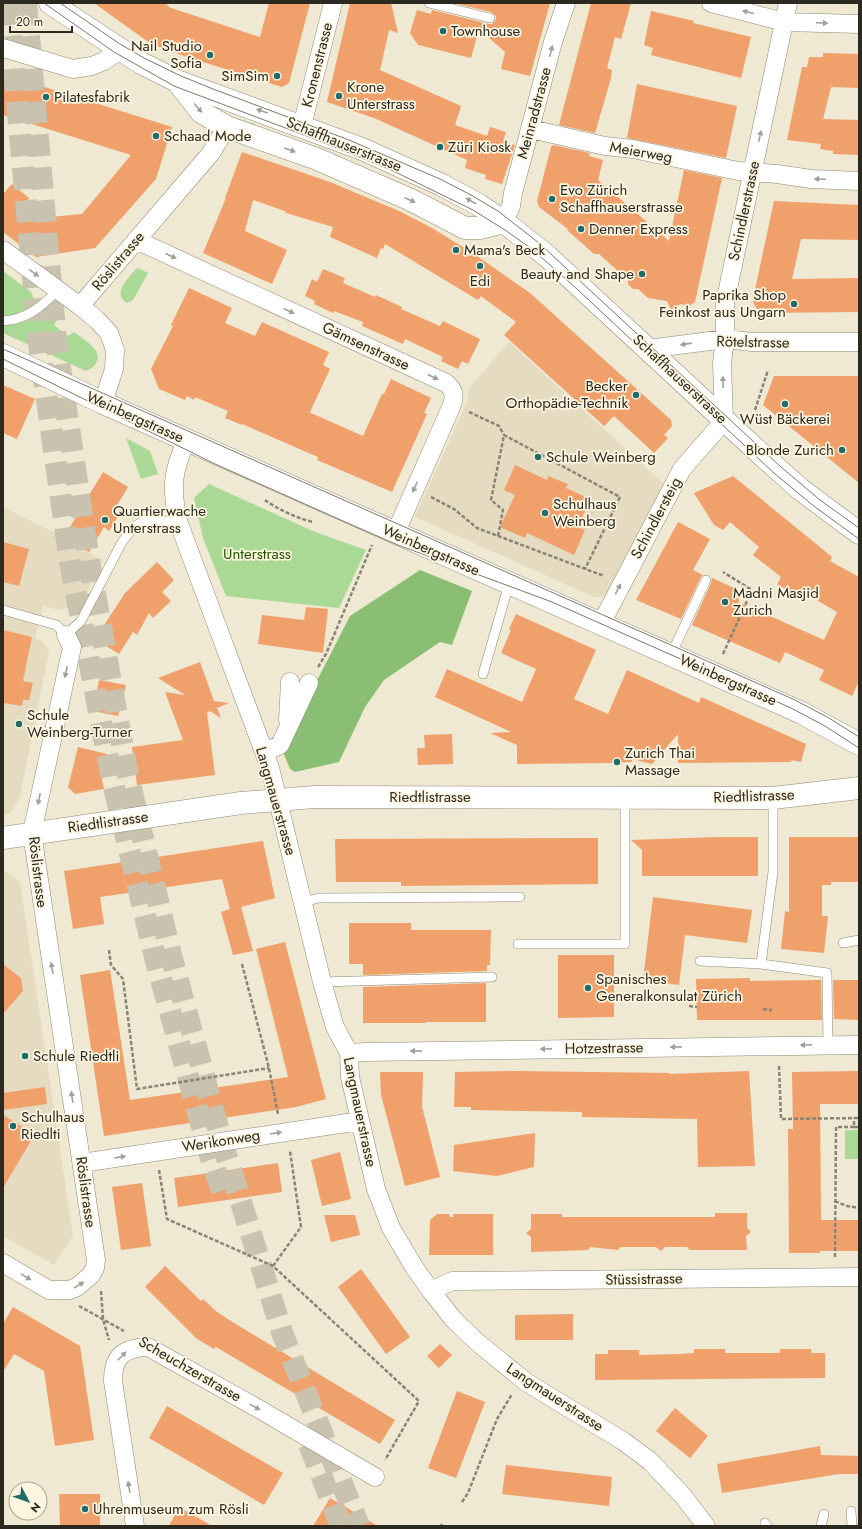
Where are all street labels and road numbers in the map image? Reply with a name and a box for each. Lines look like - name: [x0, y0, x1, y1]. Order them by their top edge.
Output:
- street label: Kronenstrasse: [296, 20, 338, 110]
- street label: Meinradstrasse: [511, 64, 557, 161]
- street label: Schaffhauserstrasse: [283, 111, 405, 177]
- street label: Meierweg: [608, 136, 674, 168]
- street label: Schindlerstrasse: [723, 159, 765, 263]
- street label: Röslistrasse: [86, 226, 150, 296]
- street label: Gämsenstrasse: [319, 316, 414, 376]
- street label: Schaffhauserstrasse: [628, 329, 733, 429]
- street label: Rötelstrasse: [716, 330, 790, 354]
- street label: Weinbergstrasse: [83, 386, 188, 448]
- street label: Schindlersteig: [625, 473, 687, 563]
- street label: Weinbergstrasse: [379, 519, 484, 581]
- street label: Weinbergstrasse: [676, 649, 781, 711]
- street label: Langmauerstrasse: [250, 744, 302, 858]
- street label: Riedtlistrasse: [713, 784, 795, 808]
- street label: Riedtlistrasse: [389, 786, 471, 808]
- street label: Riedtlistrasse: [66, 805, 150, 839]
- street label: Röslistrasse: [23, 835, 53, 909]
- street label: Hotzestrasse: [564, 1036, 644, 1060]
- street label: Langmauerstrasse: [338, 1055, 382, 1169]
- street label: Werikonweg: [180, 1124, 262, 1158]
- street label: Röslistrasse: [70, 1155, 102, 1229]
- street label: Stüssistrasse: [605, 1267, 683, 1291]
- street label: Scheuchzerstrasse: [135, 1331, 246, 1407]
- street label: Langmauerstrasse: [502, 1357, 608, 1437]

